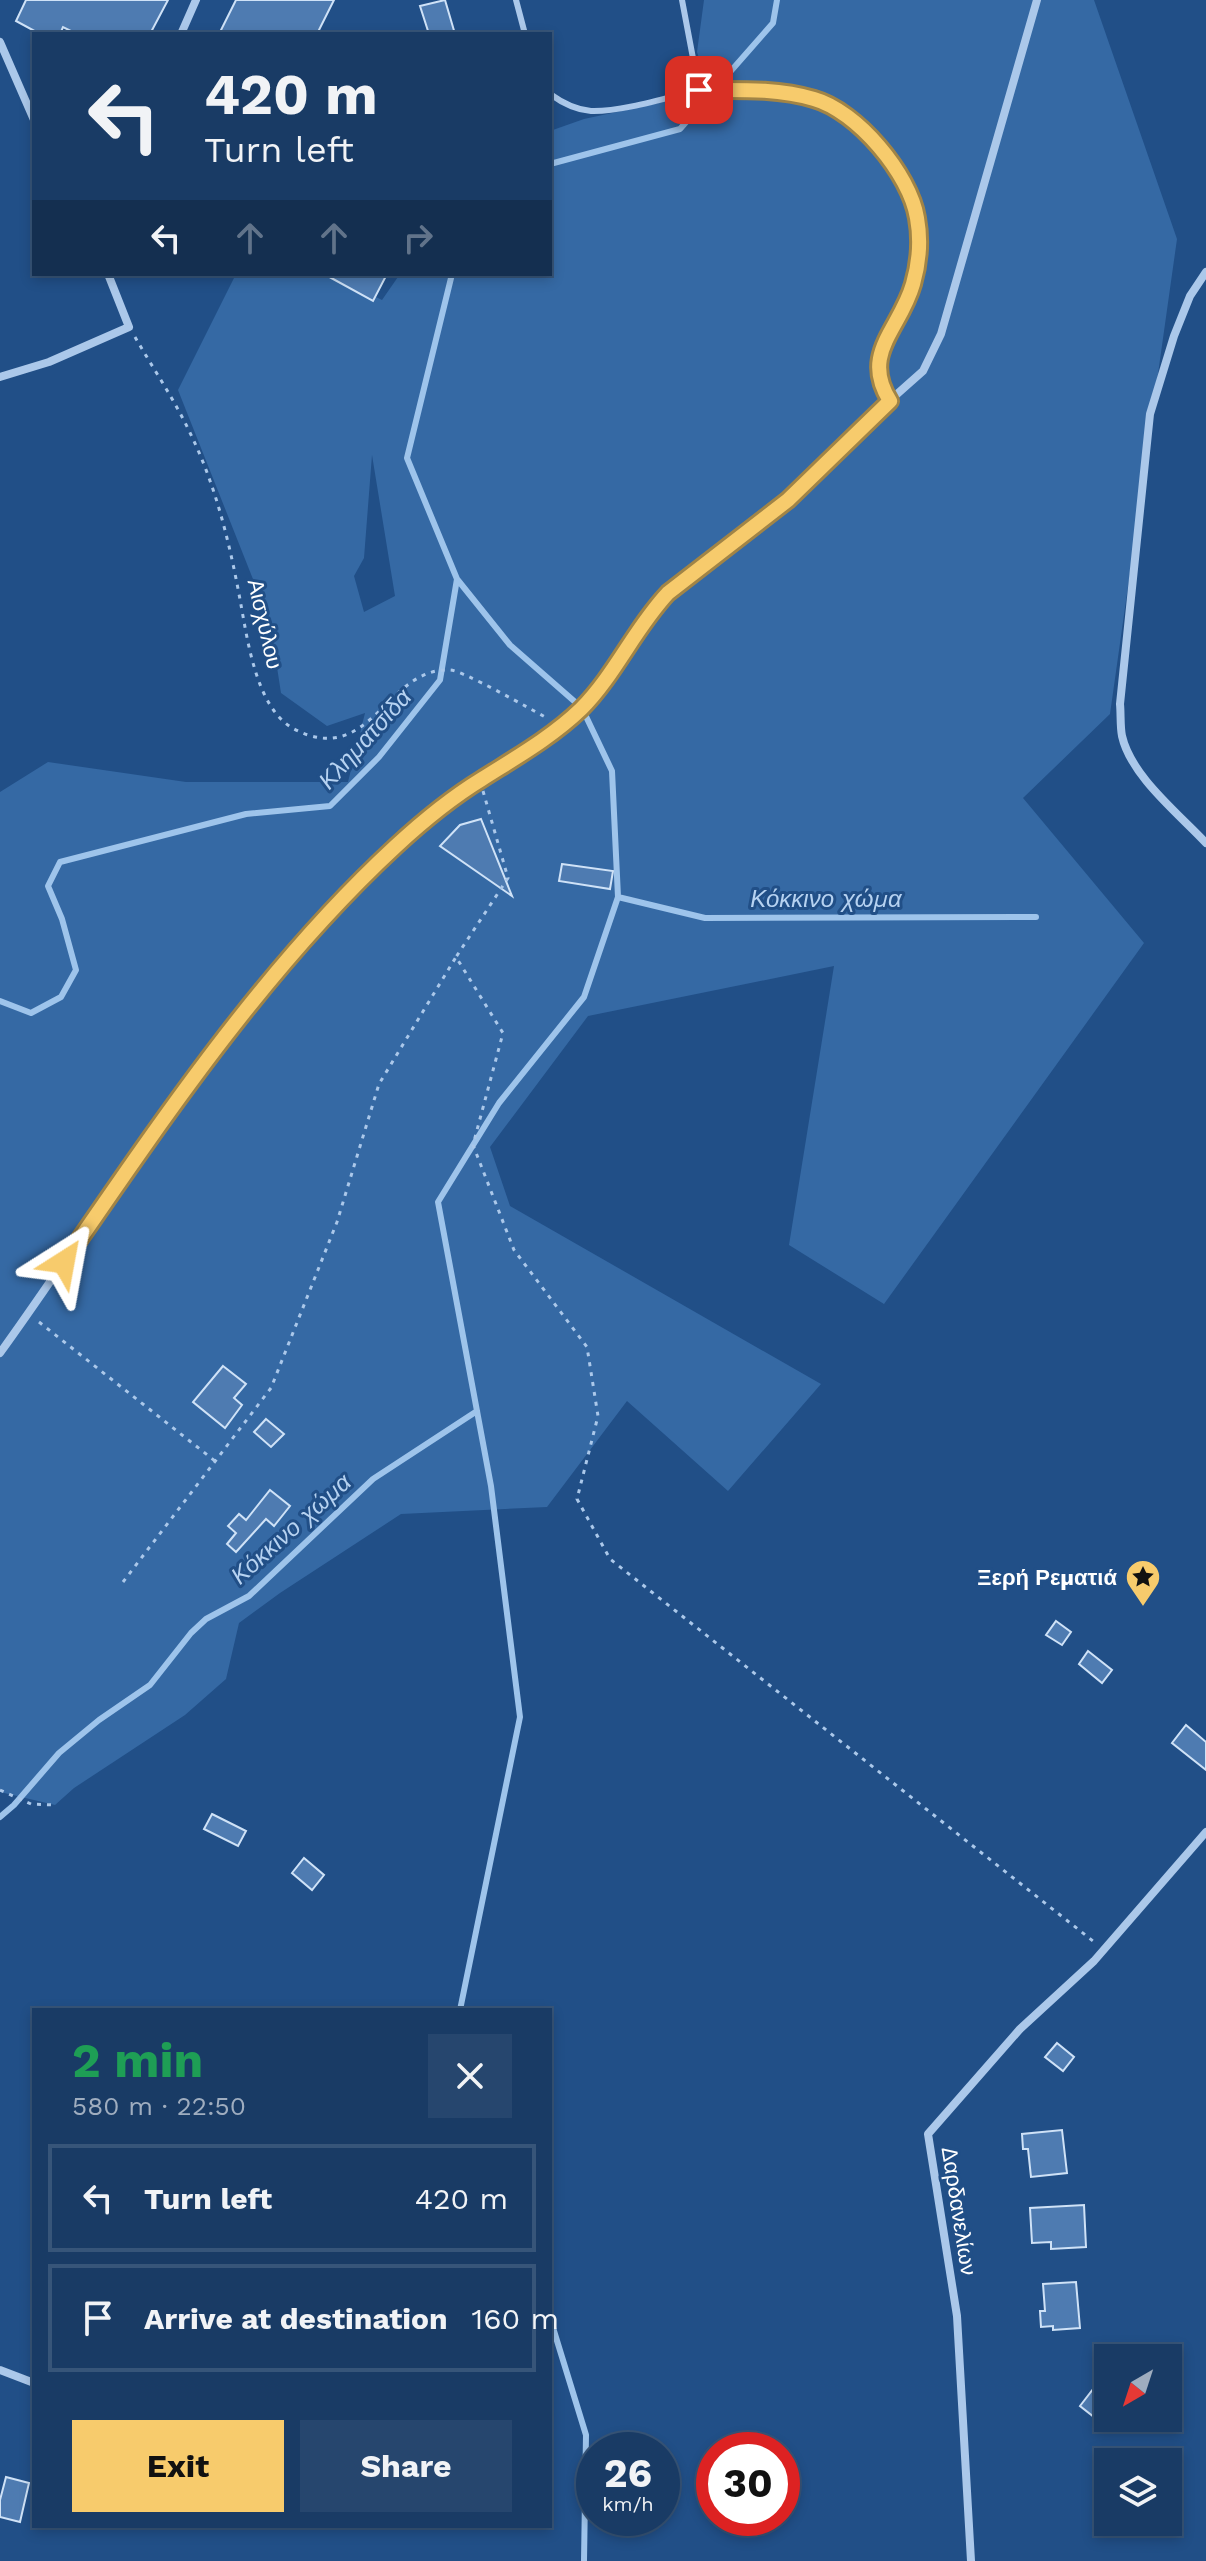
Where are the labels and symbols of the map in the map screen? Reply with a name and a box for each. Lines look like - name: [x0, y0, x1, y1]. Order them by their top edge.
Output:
- pin: [665, 56, 733, 124]
- street label: Αισχύλου: [243, 577, 287, 671]
- water label: Κληματσίδα: [313, 682, 418, 795]
- water label: Κόκκινο χώμα: [750, 885, 903, 913]
- position arrow: [22, 1220, 106, 1304]
- water label: Κόκκινο χώμα: [225, 1467, 358, 1590]
- place icon: Ξερή Ρεματιά: [1124, 1558, 1162, 1608]
- place label: Ξερή Ρεματιά: [977, 1565, 1117, 1590]
- street label: Δαρδανελίων: [937, 2145, 981, 2277]
- north arrow: [1094, 2344, 1182, 2432]
- speed limit sign: 30: [696, 2432, 800, 2536]

